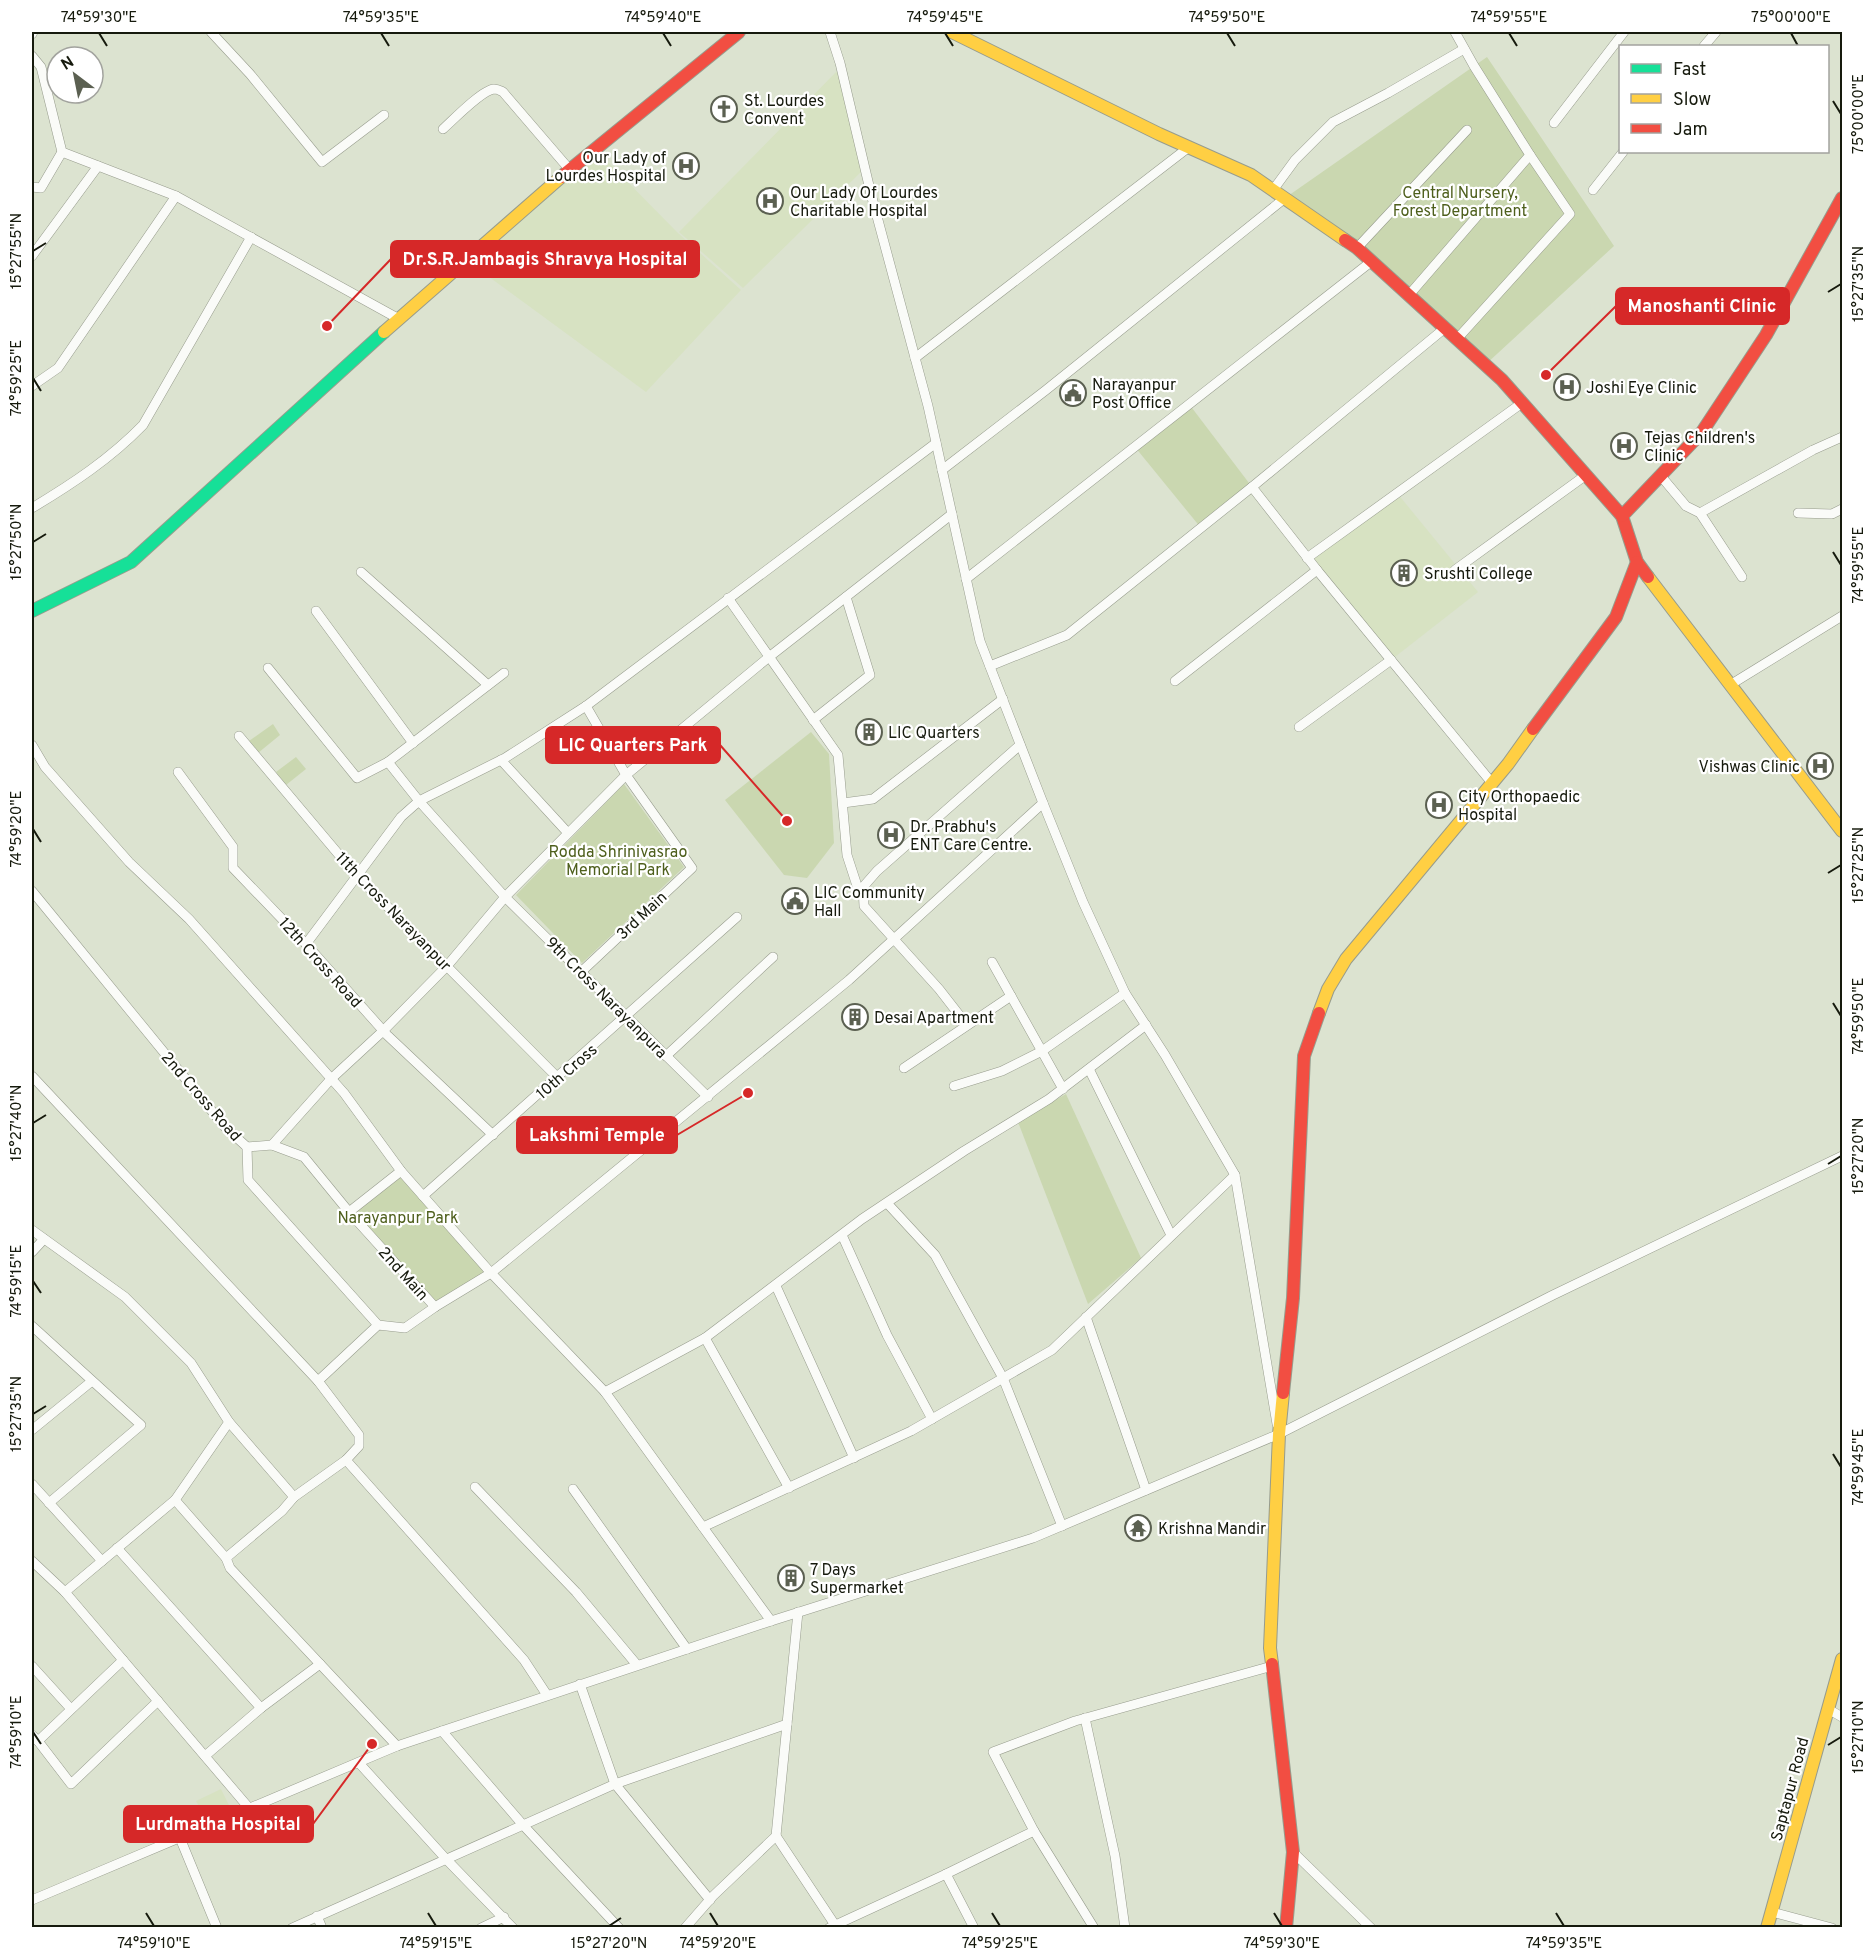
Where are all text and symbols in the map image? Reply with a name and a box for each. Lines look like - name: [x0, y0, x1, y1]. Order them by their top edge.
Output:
- text: 74°59'30"E: [61, 9, 137, 28]
- text: 74°59'35"E: [343, 9, 419, 28]
- text: 74°59'40"E: [624, 9, 702, 28]
- text: 74°59'45"E: [907, 9, 983, 28]
- text: 74°59'50"E: [1188, 9, 1266, 28]
- text: 74°59'55"E: [1471, 9, 1547, 28]
- text: 75°00'00"E: [1751, 9, 1831, 28]
- north arrow: [45, 45, 105, 105]
- legend: [1619, 45, 1829, 153]
- text: N: [58, 52, 78, 76]
- text: Fast: [1673, 59, 1706, 82]
- text: 75°00'00"E: [1850, 74, 1869, 154]
- text: Slow: [1673, 89, 1711, 112]
- place label: St. Lourdes Convent: [744, 92, 824, 130]
- church icon: St. Lourdes Convent: [709, 94, 739, 124]
- text: Jam: [1673, 119, 1708, 142]
- place label: Our Lady of Lourdes Hospital: [545, 149, 667, 187]
- hospital icon: Our Lady of Lourdes Hospital: [671, 151, 701, 181]
- place label: Our Lady Of Lourdes Charitable Hospital: [790, 184, 938, 222]
- park label: Central Nursery, Forest Department: [1393, 184, 1527, 222]
- hospital icon: Our Lady Of Lourdes Charitable Hospital: [755, 186, 785, 216]
- text: 15°27'55"N: [8, 213, 27, 289]
- callout: Dr.S.R.Jambagis Shravya Hospital: [391, 241, 699, 277]
- text: 15°27'35"N: [1850, 246, 1869, 322]
- text: Dr.S.R.Jambagis Shravya Hospital: [403, 249, 687, 272]
- callout: Manoshanti Clinic: [1616, 288, 1789, 324]
- text: Manoshanti Clinic: [1627, 296, 1777, 319]
- text: 74°59'25"E: [8, 340, 27, 416]
- hospital icon: Joshi Eye Clinic: [1552, 372, 1582, 402]
- place label: Narayanpur Post Office: [1092, 376, 1176, 414]
- public building icon: Narayanpur Post Office: [1058, 378, 1088, 408]
- place label: Joshi Eye Clinic: [1586, 379, 1697, 399]
- place label: Tejas Children's Clinic: [1644, 429, 1755, 467]
- hospital icon: Tejas Children's Clinic: [1609, 431, 1639, 461]
- text: 15°27'50"N: [8, 504, 27, 580]
- text: 74°59'55"E: [1850, 527, 1869, 603]
- building icon: Srushti College: [1389, 558, 1419, 588]
- place label: Srushti College: [1424, 565, 1533, 585]
- building icon: LIC Quarters: [854, 717, 884, 747]
- place label: LIC Quarters: [888, 724, 980, 744]
- callout: LIC Quarters Park: [546, 727, 720, 763]
- text: LIC Quarters Park: [558, 735, 708, 758]
- hospital icon: Vishwas Clinic: [1805, 751, 1835, 781]
- place label: Vishwas Clinic: [1699, 758, 1800, 778]
- place label: City Orthopaedic Hospital: [1458, 788, 1580, 826]
- hospital icon: City Orthopaedic Hospital: [1424, 790, 1454, 820]
- text: 74°59'20"E: [8, 791, 27, 867]
- place label: Dr. Prabhu's ENT Care Centre.: [910, 818, 1032, 856]
- hospital icon: Dr. Prabhu's ENT Care Centre.: [876, 820, 906, 850]
- text: 15°27'25"N: [1850, 827, 1869, 903]
- park label: Rodda Shrinivasrao Memorial Park: [549, 843, 688, 881]
- street label: 11th Cross Narayanpur: [330, 849, 455, 976]
- place label: LIC Community Hall: [814, 884, 925, 922]
- public building icon: LIC Community Hall: [780, 886, 810, 916]
- street label: 3rd Main: [613, 888, 672, 945]
- street label: 12th Cross Road: [274, 914, 365, 1013]
- street label: 9th Cross Narayanpura: [541, 933, 671, 1063]
- text: 74°59'50"E: [1850, 977, 1869, 1055]
- building icon: Desai Apartment: [840, 1002, 870, 1032]
- place label: Desai Apartment: [874, 1009, 994, 1029]
- street label: 10th Cross: [533, 1040, 602, 1105]
- street label: 2nd Cross Road: [156, 1048, 245, 1146]
- text: 15°27'40"N: [8, 1085, 27, 1161]
- callout: Lakshmi Temple: [517, 1117, 677, 1153]
- text: 15°27'20"N: [1850, 1118, 1869, 1194]
- text: Lakshmi Temple: [529, 1125, 665, 1148]
- park label: Narayanpur Park: [338, 1209, 458, 1229]
- street label: 2nd Main: [373, 1243, 432, 1305]
- text: 74°59'15"E: [8, 1244, 27, 1318]
- text: 15°27'35"N: [8, 1376, 27, 1452]
- text: 74°59'45"E: [1850, 1429, 1869, 1505]
- temple icon: Krishna Mandir: [1123, 1513, 1153, 1543]
- place label: Krishna Mandir: [1158, 1520, 1266, 1540]
- place label: 7 Days Supermarket: [810, 1561, 904, 1599]
- building icon: 7 Days Supermarket: [776, 1563, 806, 1593]
- text: 74°59'10"E: [8, 1695, 27, 1769]
- text: 15°27'10"N: [1850, 1700, 1869, 1774]
- street label: Saptapur Road: [1767, 1735, 1814, 1844]
- callout: Lurdmatha Hospital: [124, 1806, 313, 1842]
- text: Lurdmatha Hospital: [135, 1814, 301, 1837]
- text: 74°59'10"E: [117, 1935, 191, 1954]
- text: 74°59'15"E: [399, 1935, 473, 1954]
- text: 15°27'20"N: [571, 1935, 647, 1954]
- text: 74°59'20"E: [680, 1935, 756, 1954]
- text: 74°59'25"E: [962, 1935, 1038, 1954]
- text: 74°59'30"E: [1244, 1935, 1320, 1954]
- text: 74°59'35"E: [1526, 1935, 1602, 1954]

